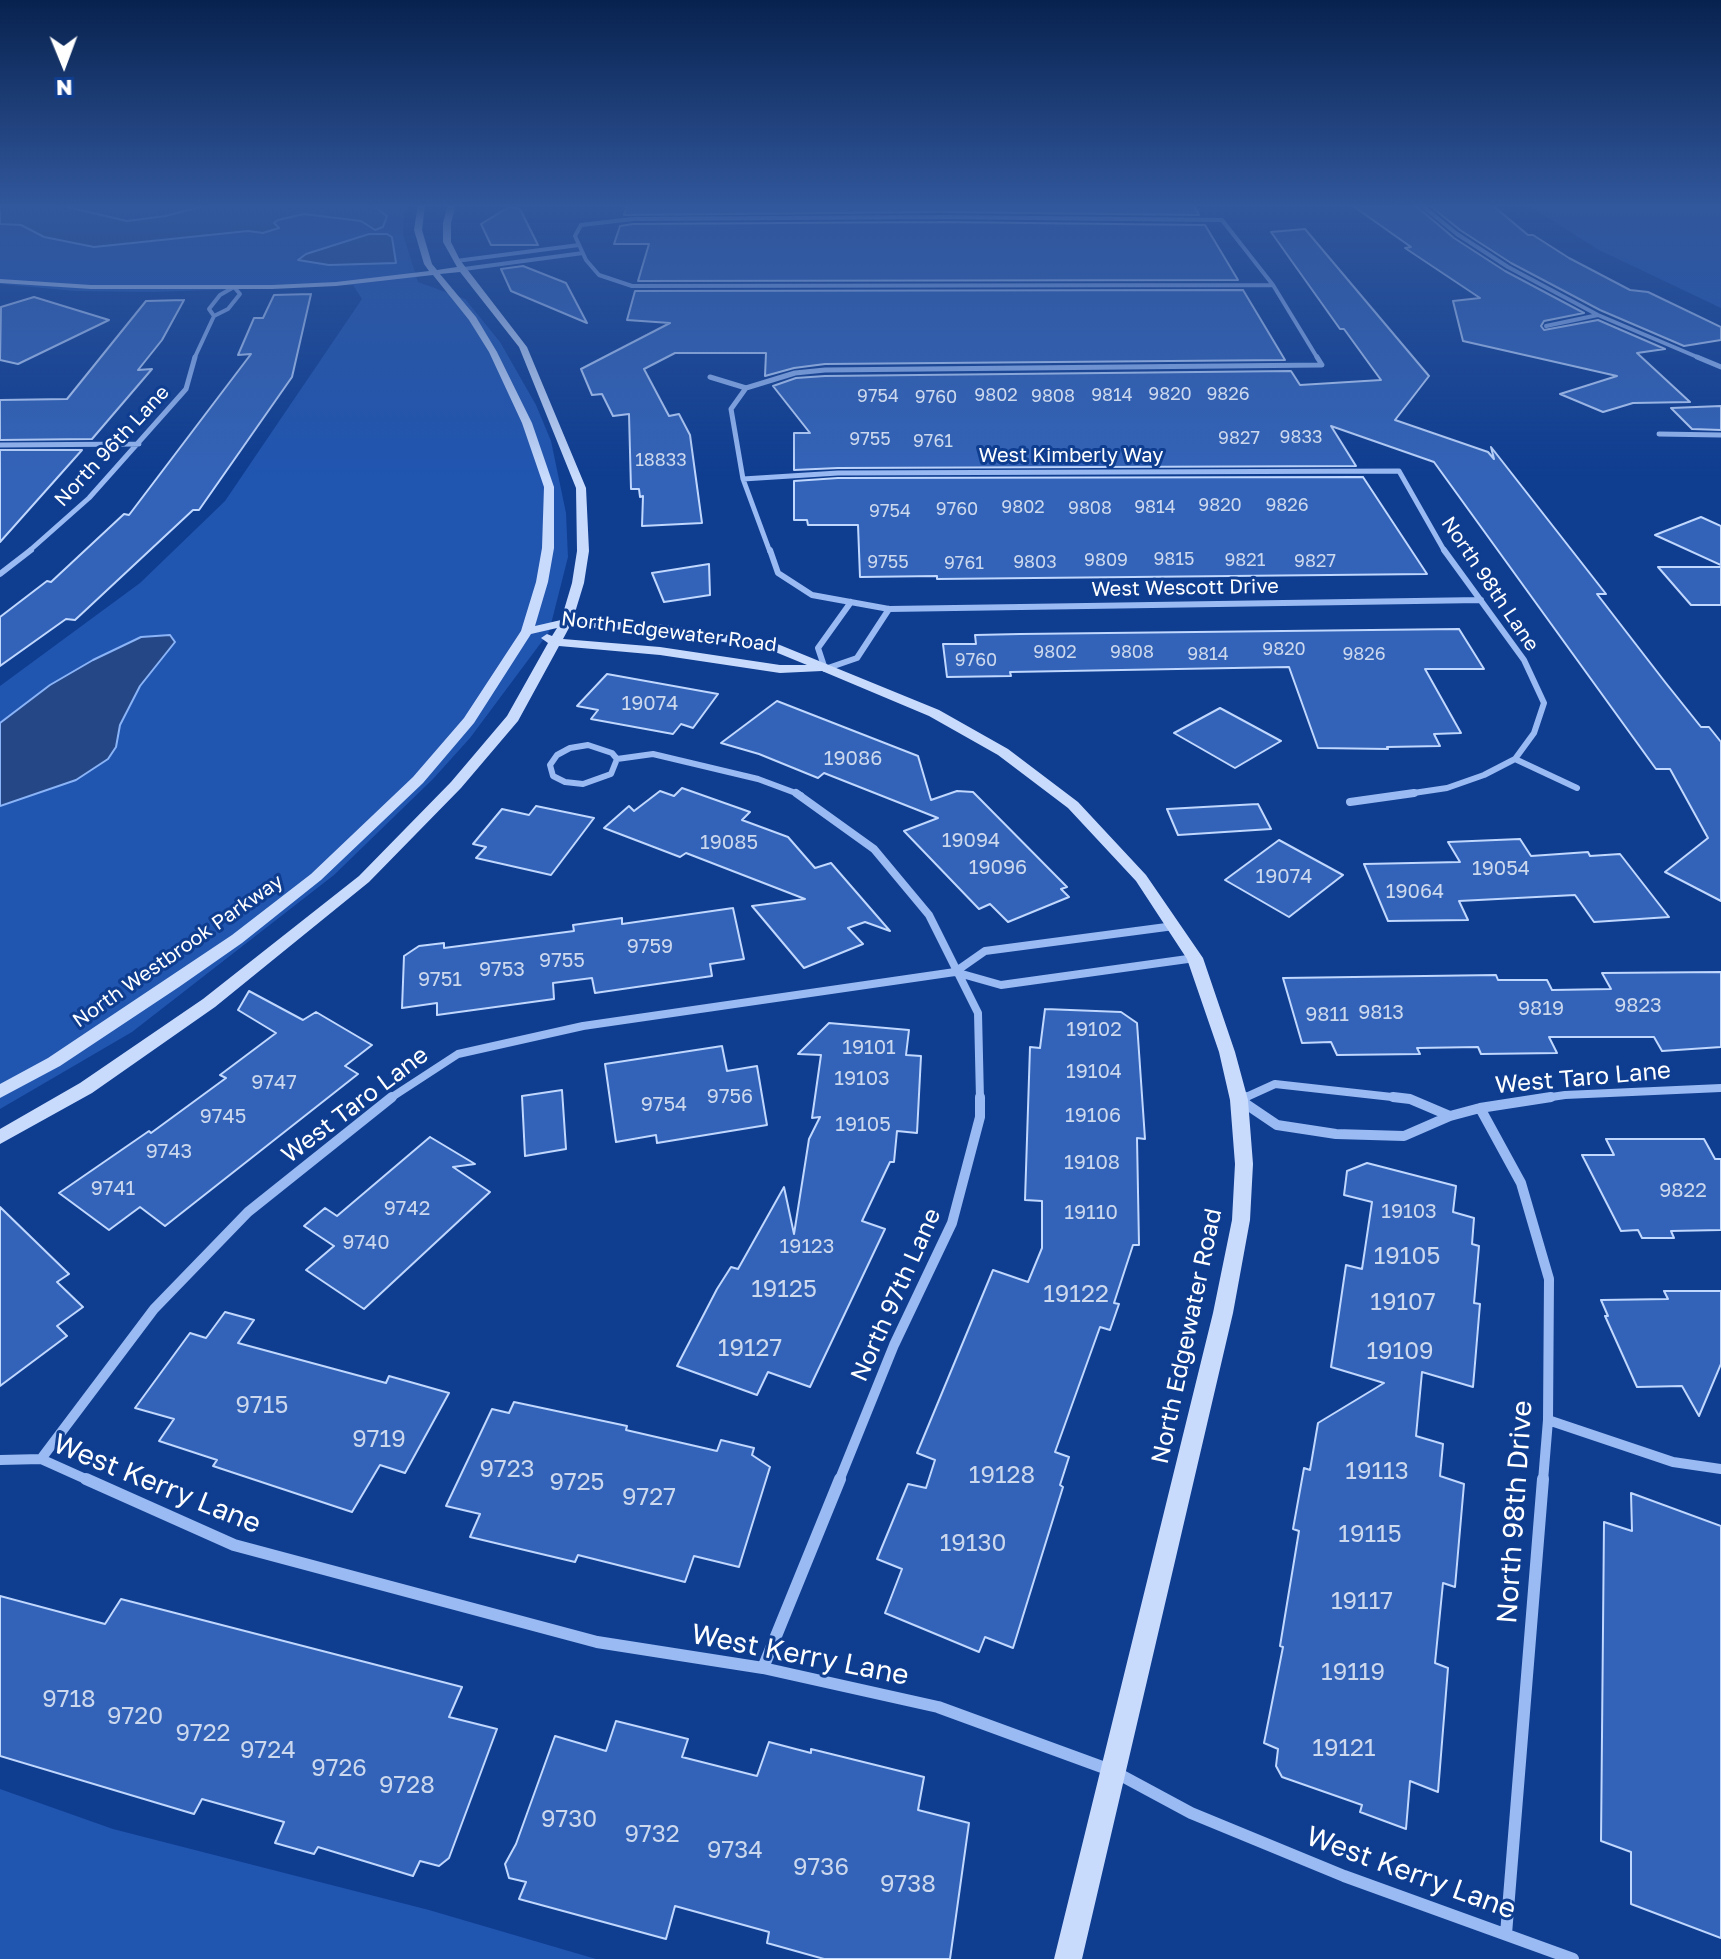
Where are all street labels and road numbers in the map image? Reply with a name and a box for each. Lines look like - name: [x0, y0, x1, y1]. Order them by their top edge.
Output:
- street label: North 96th Lane: [50, 380, 174, 512]
- street label: West Kimberly Way: [979, 444, 1163, 468]
- street label: North 98th Lane: [1436, 512, 1544, 656]
- street label: West Wescott Drive: [1091, 574, 1279, 602]
- street label: North Edgewater Road: [560, 607, 778, 657]
- street label: North Westbrook Parkway: [68, 869, 288, 1033]
- street label: West Taro Lane: [276, 1040, 434, 1170]
- street label: West Taro Lane: [1494, 1056, 1672, 1100]
- street label: North 97th Lane: [845, 1204, 947, 1386]
- street label: North Edgewater Road: [1146, 1206, 1228, 1466]
- street label: North 98th Drive: [1490, 1399, 1540, 1625]
- street label: West Kerry Lane: [48, 1427, 266, 1541]
- street label: West Kerry Lane: [688, 1617, 912, 1693]
- street label: West Kerry Lane: [1301, 1819, 1521, 1927]

